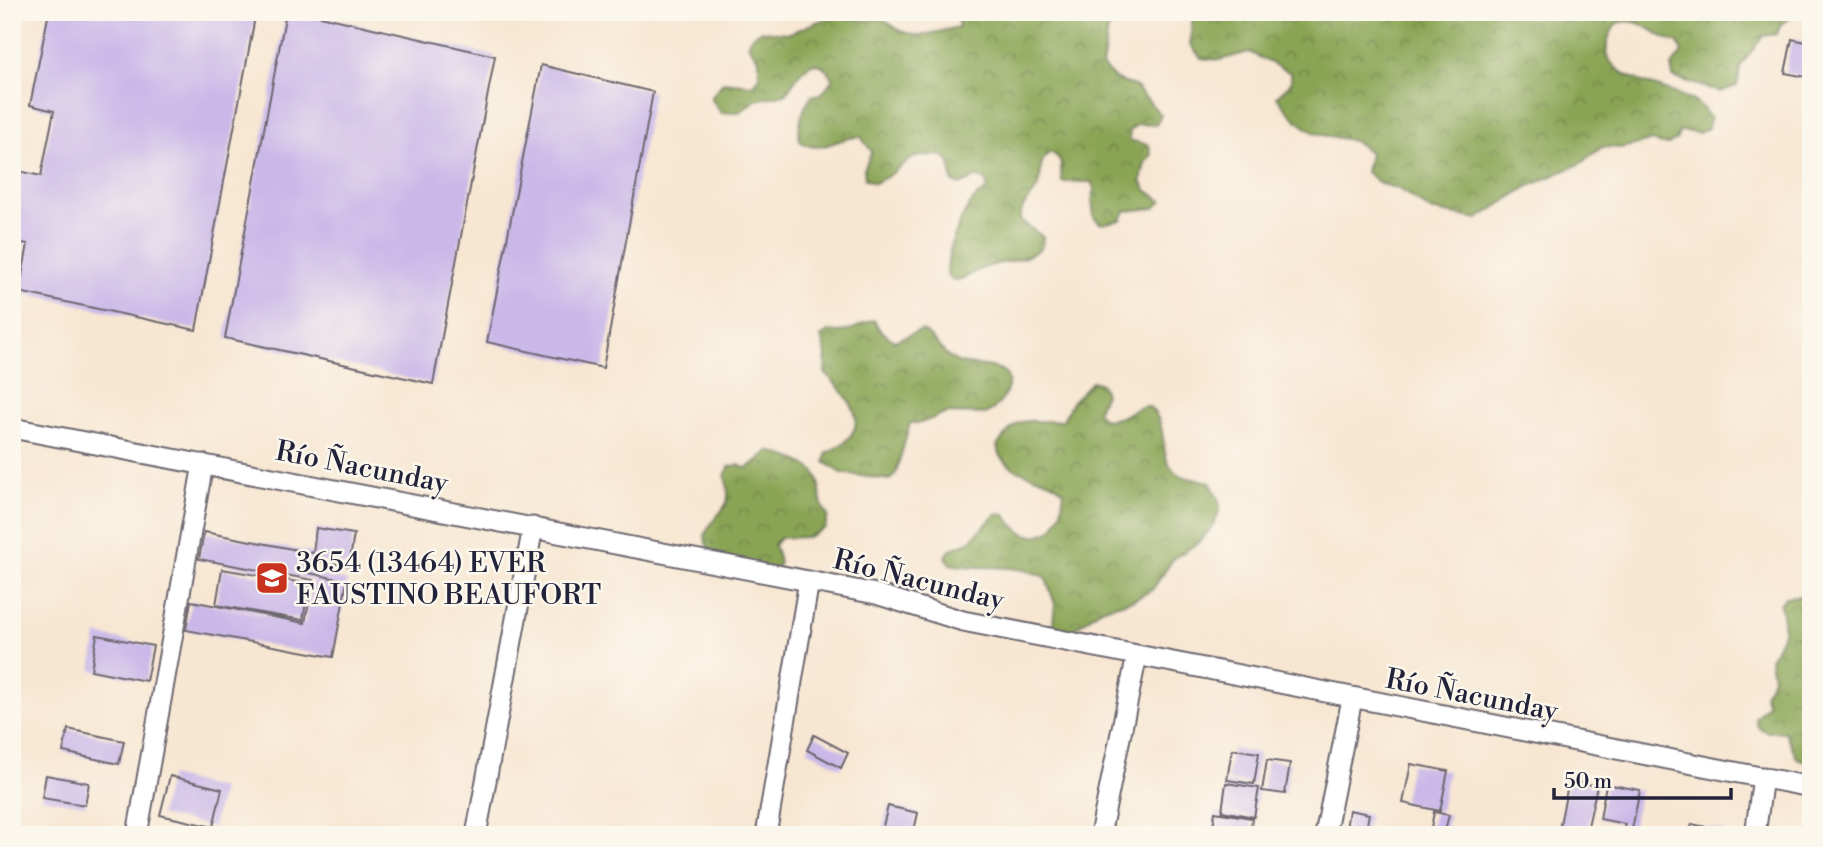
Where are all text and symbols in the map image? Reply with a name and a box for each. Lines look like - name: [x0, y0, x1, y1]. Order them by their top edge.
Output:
- street label: Río Ñacunday: [273, 432, 452, 501]
- street label: Río Ñacunday: [830, 540, 1009, 619]
- place label: 3654 (13464) EVER FAUSTINO BEAUFORT: [296, 546, 601, 613]
- school or university icon: 3654 (13464) EVER FAUSTINO BEAUFORT: [253, 559, 291, 597]
- street label: Río Ñacunday: [1383, 660, 1562, 729]
- scale bar: [1554, 756, 1730, 800]
- text: 50 m: [1564, 769, 1612, 795]

